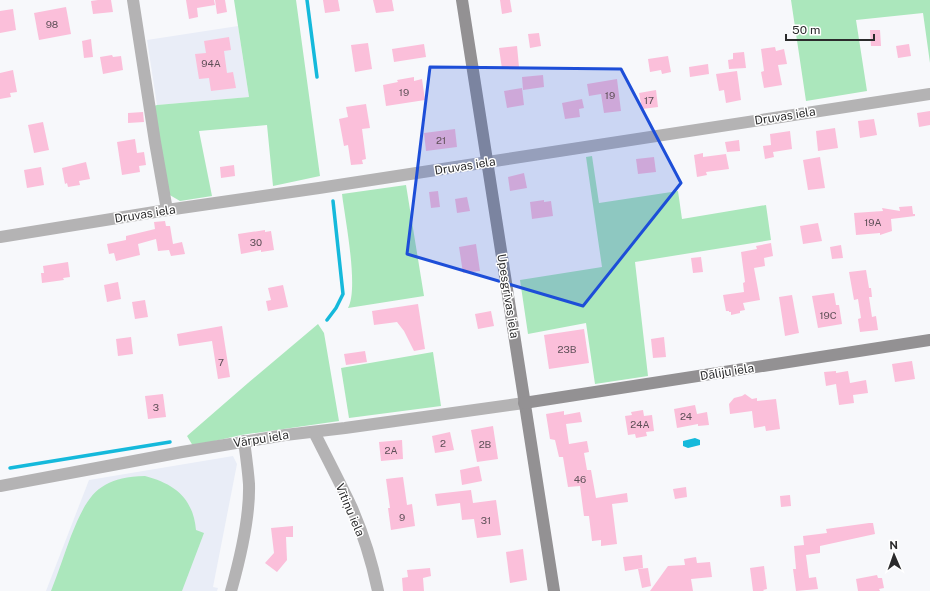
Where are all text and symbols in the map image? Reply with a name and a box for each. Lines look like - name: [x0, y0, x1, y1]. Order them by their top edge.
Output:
- scale bar: [786, 16, 874, 42]
- house number: 98: [46, 18, 58, 30]
- text: 50 m: [792, 23, 820, 37]
- house number: 94A: [201, 57, 221, 69]
- house number: 19: [399, 86, 409, 98]
- house number: 19: [605, 89, 615, 101]
- house number: 17: [644, 94, 654, 106]
- street label: Druvas iela: [754, 104, 816, 128]
- house number: 21: [436, 134, 446, 146]
- street label: Druvas iela: [434, 154, 496, 178]
- street label: Druvas iela: [114, 202, 176, 226]
- house number: 19A: [864, 216, 882, 228]
- house number: 30: [250, 236, 262, 248]
- street label: Upesgrīvas iela: [494, 253, 522, 339]
- house number: 19C: [819, 309, 837, 321]
- house number: 23B: [558, 343, 577, 355]
- house number: 7: [218, 356, 224, 368]
- street label: Dāliju iela: [699, 361, 755, 383]
- house number: 3: [153, 401, 159, 413]
- house number: 24: [680, 410, 692, 422]
- house number: 24A: [630, 418, 650, 430]
- street label: Vārpu iela: [232, 428, 290, 450]
- house number: 2: [440, 437, 446, 449]
- house number: 2B: [479, 438, 492, 450]
- house number: 2A: [384, 444, 398, 456]
- house number: 46: [574, 473, 586, 485]
- street label: Vītiņu iela: [333, 482, 367, 538]
- house number: 9: [399, 511, 405, 523]
- house number: 31: [481, 514, 491, 526]
- north arrow: [874, 535, 914, 575]
- text: N: [889, 539, 898, 551]

